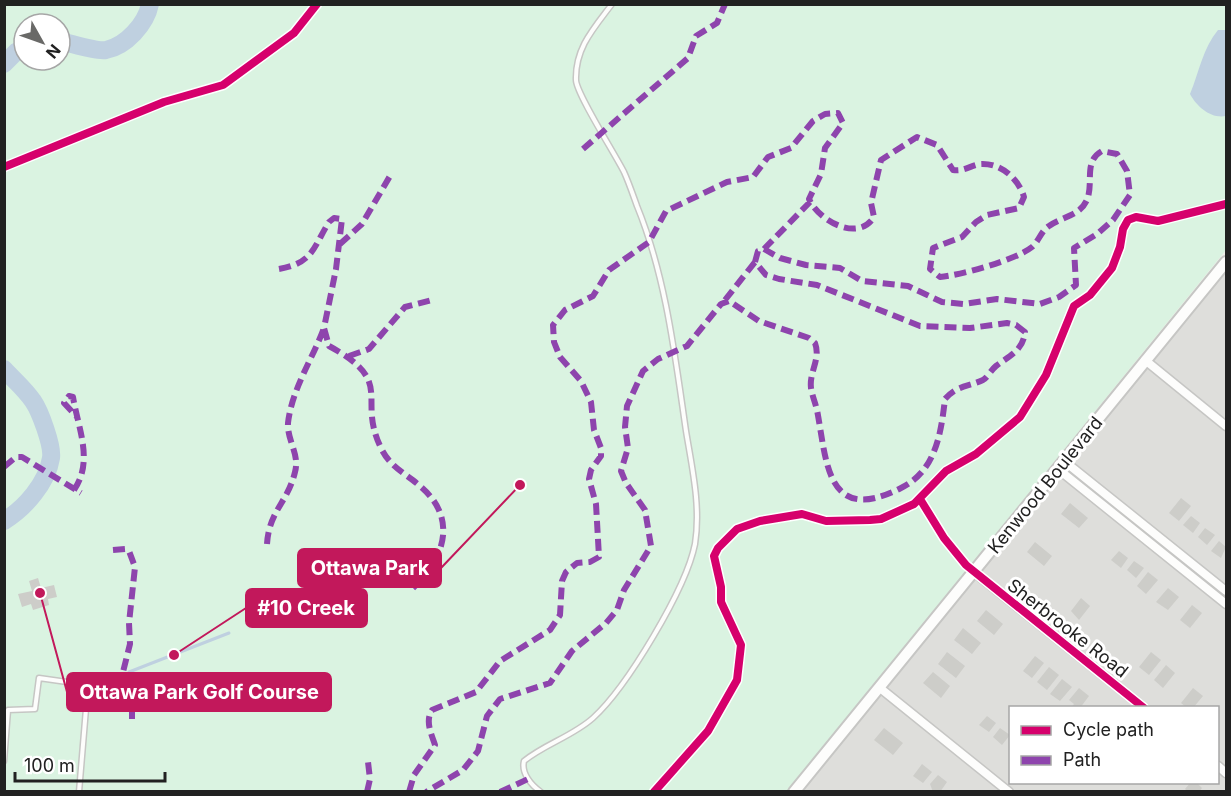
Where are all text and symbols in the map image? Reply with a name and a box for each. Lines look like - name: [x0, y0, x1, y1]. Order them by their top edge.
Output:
- north arrow: [12, 12, 72, 72]
- text: N: [42, 41, 65, 63]
- street label: Kenwood Boulevard: [983, 412, 1107, 558]
- callout: Ottawa Park: [298, 549, 441, 587]
- text: Ottawa Park: [311, 556, 430, 580]
- street label: Sherbrooke Road: [1004, 574, 1132, 682]
- callout: #10 Creek: [246, 589, 367, 627]
- text: #10 Creek: [257, 596, 355, 620]
- callout: Ottawa Park Golf Course: [67, 673, 331, 711]
- text: Ottawa Park Golf Course: [79, 680, 319, 704]
- legend: [1009, 706, 1219, 784]
- text: Cycle path: [1063, 719, 1154, 740]
- scale bar: [15, 745, 165, 783]
- text: Path: [1063, 749, 1101, 770]
- text: 100 m: [24, 755, 75, 776]

